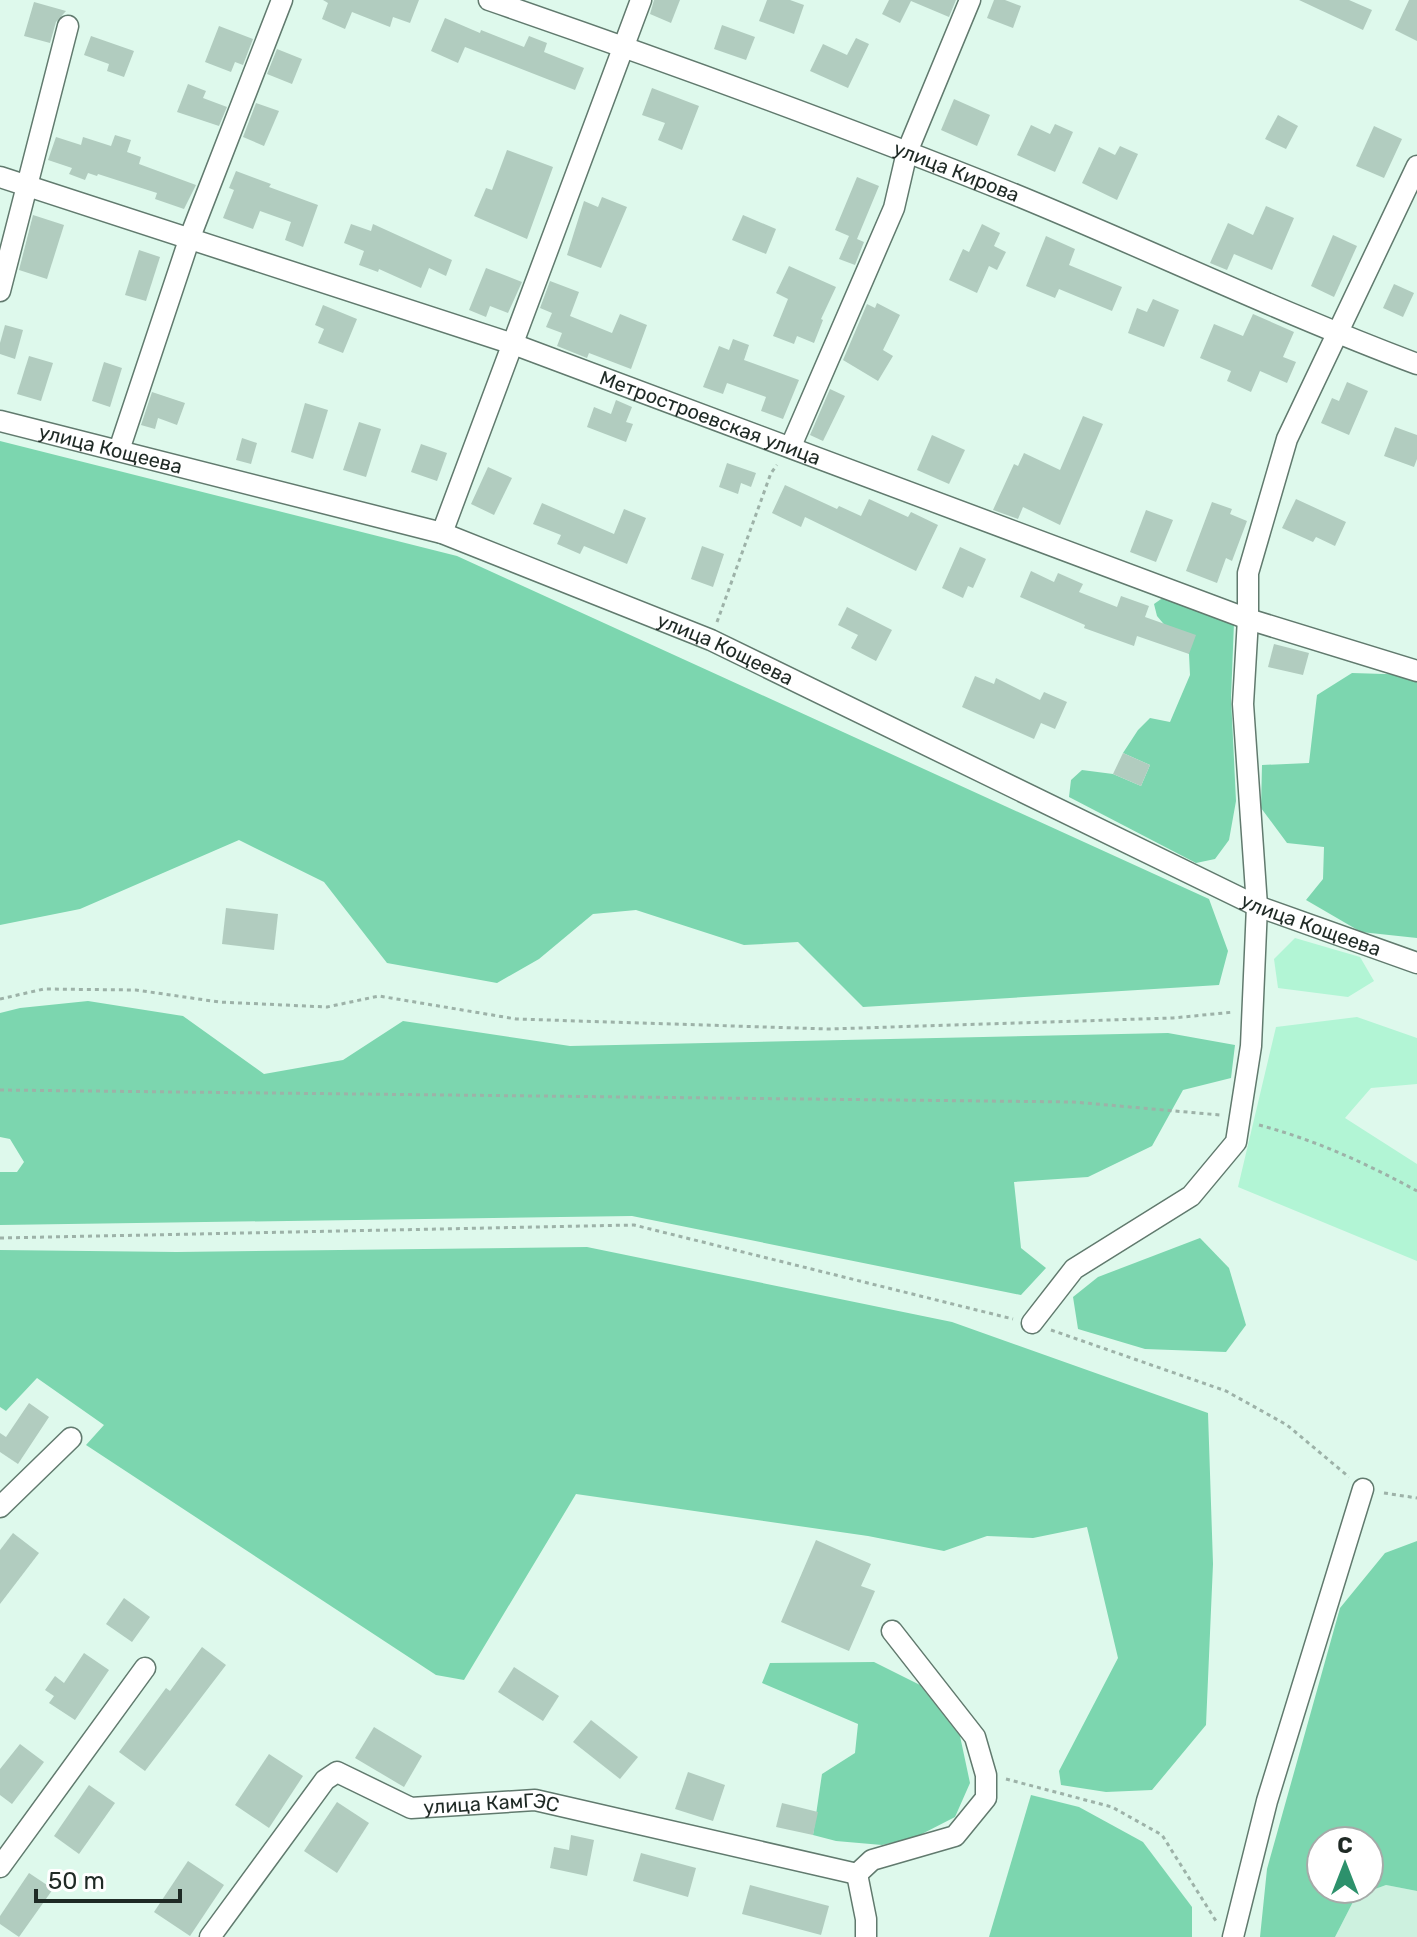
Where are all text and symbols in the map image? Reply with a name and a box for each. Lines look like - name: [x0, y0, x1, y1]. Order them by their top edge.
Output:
- street label: улица Кирова: [890, 136, 1023, 207]
- street label: Метростроевская улица: [596, 366, 824, 470]
- street label: улица Кощеева: [36, 419, 185, 479]
- street label: улица Кощеева: [654, 608, 797, 690]
- street label: улица Кощеева: [1237, 888, 1384, 961]
- street label: улица КамГЭС: [423, 1788, 562, 1819]
- north arrow: [1305, 1825, 1385, 1905]
- text: С: [1337, 1832, 1353, 1859]
- scale bar: [36, 1853, 180, 1903]
- text: 50 m: [48, 1867, 105, 1895]

